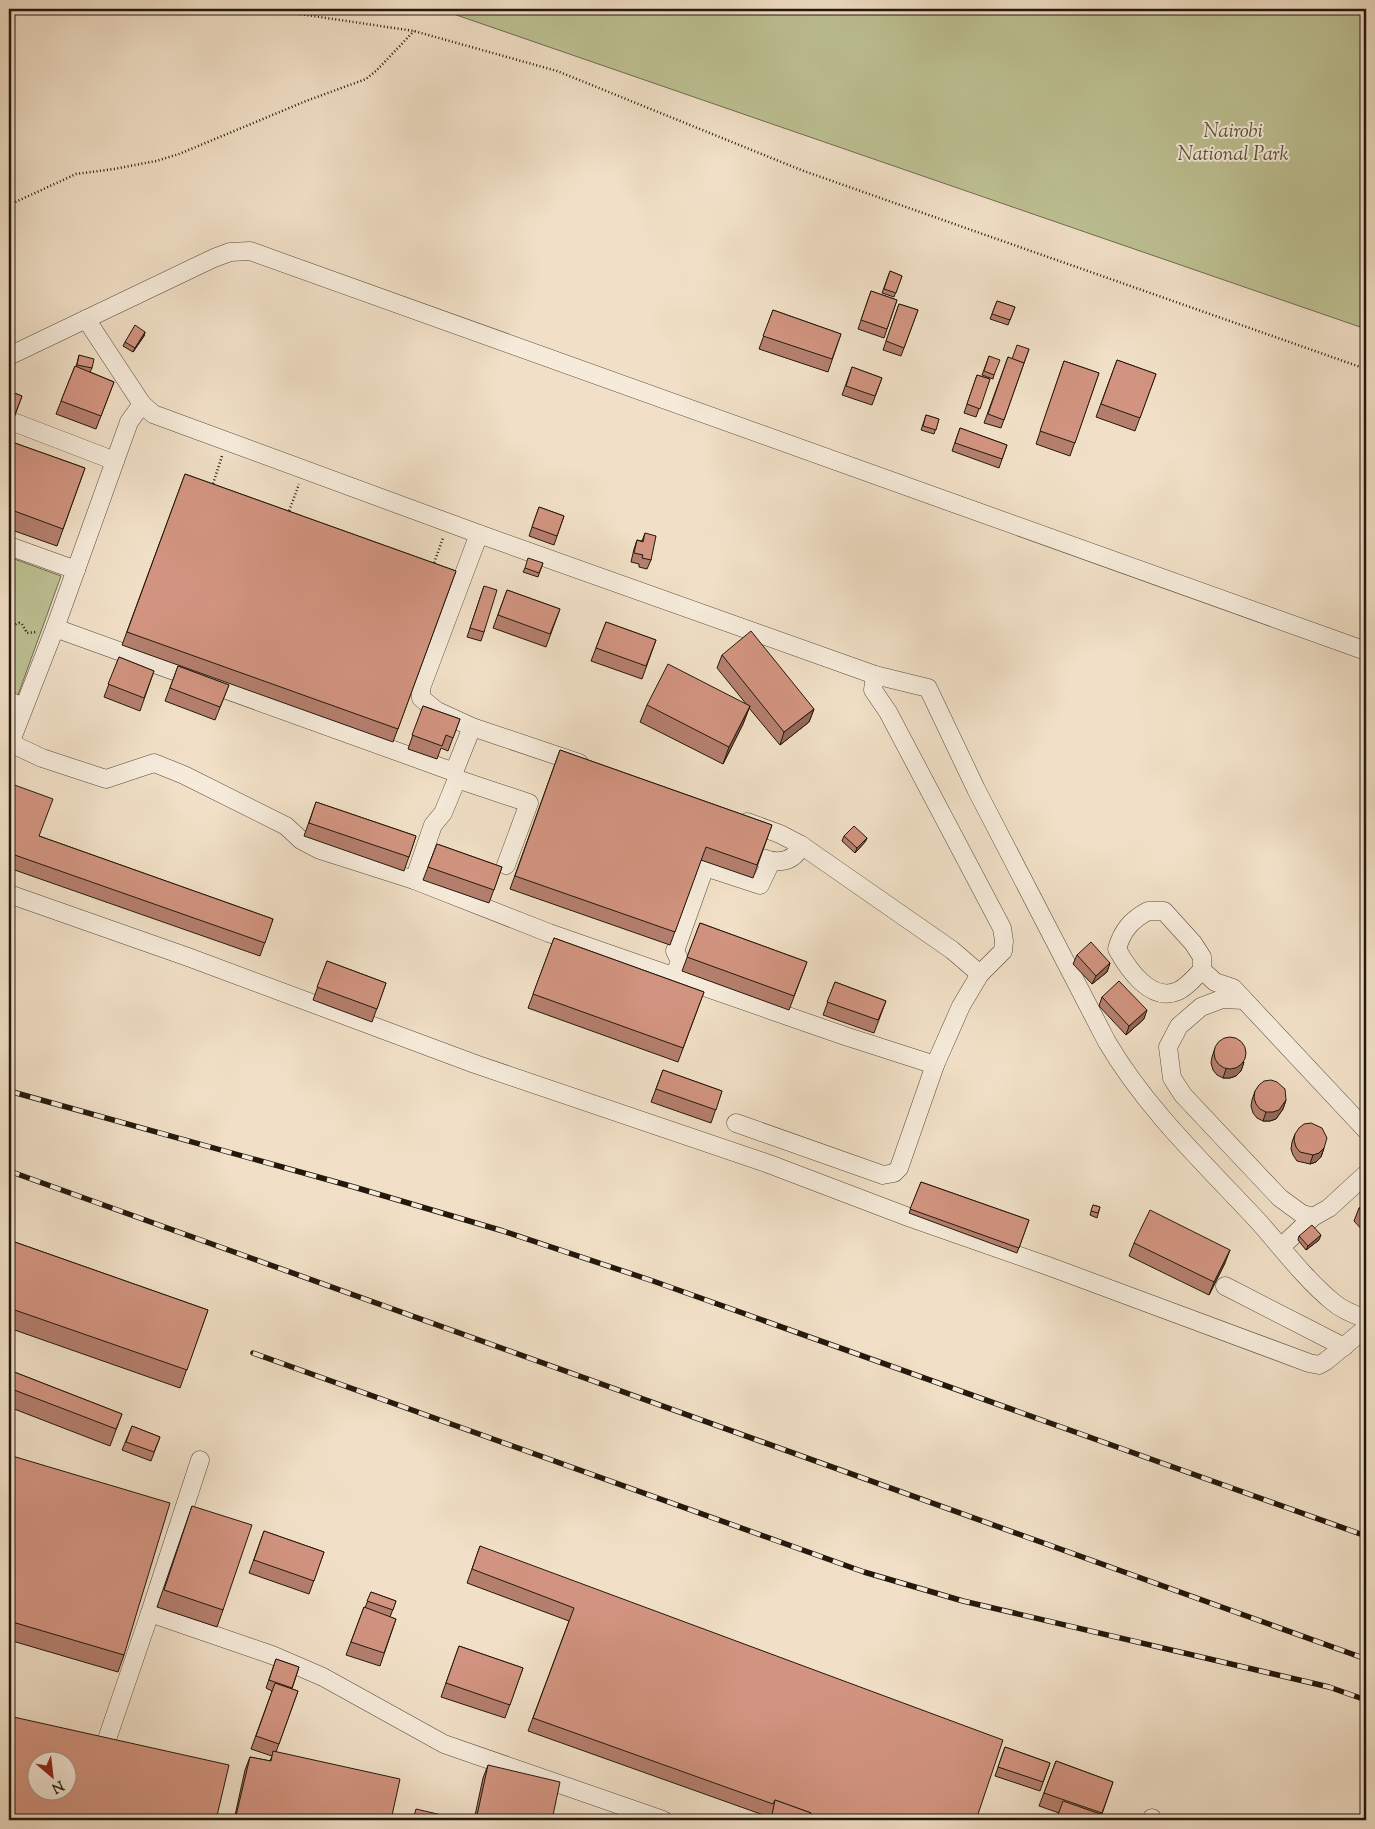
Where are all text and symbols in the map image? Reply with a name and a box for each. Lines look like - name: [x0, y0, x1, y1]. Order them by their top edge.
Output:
- park label: Nairobi National Park: [1177, 118, 1289, 170]
- north arrow: [28, 1752, 78, 1802]
- text: N: [48, 1774, 67, 1797]

